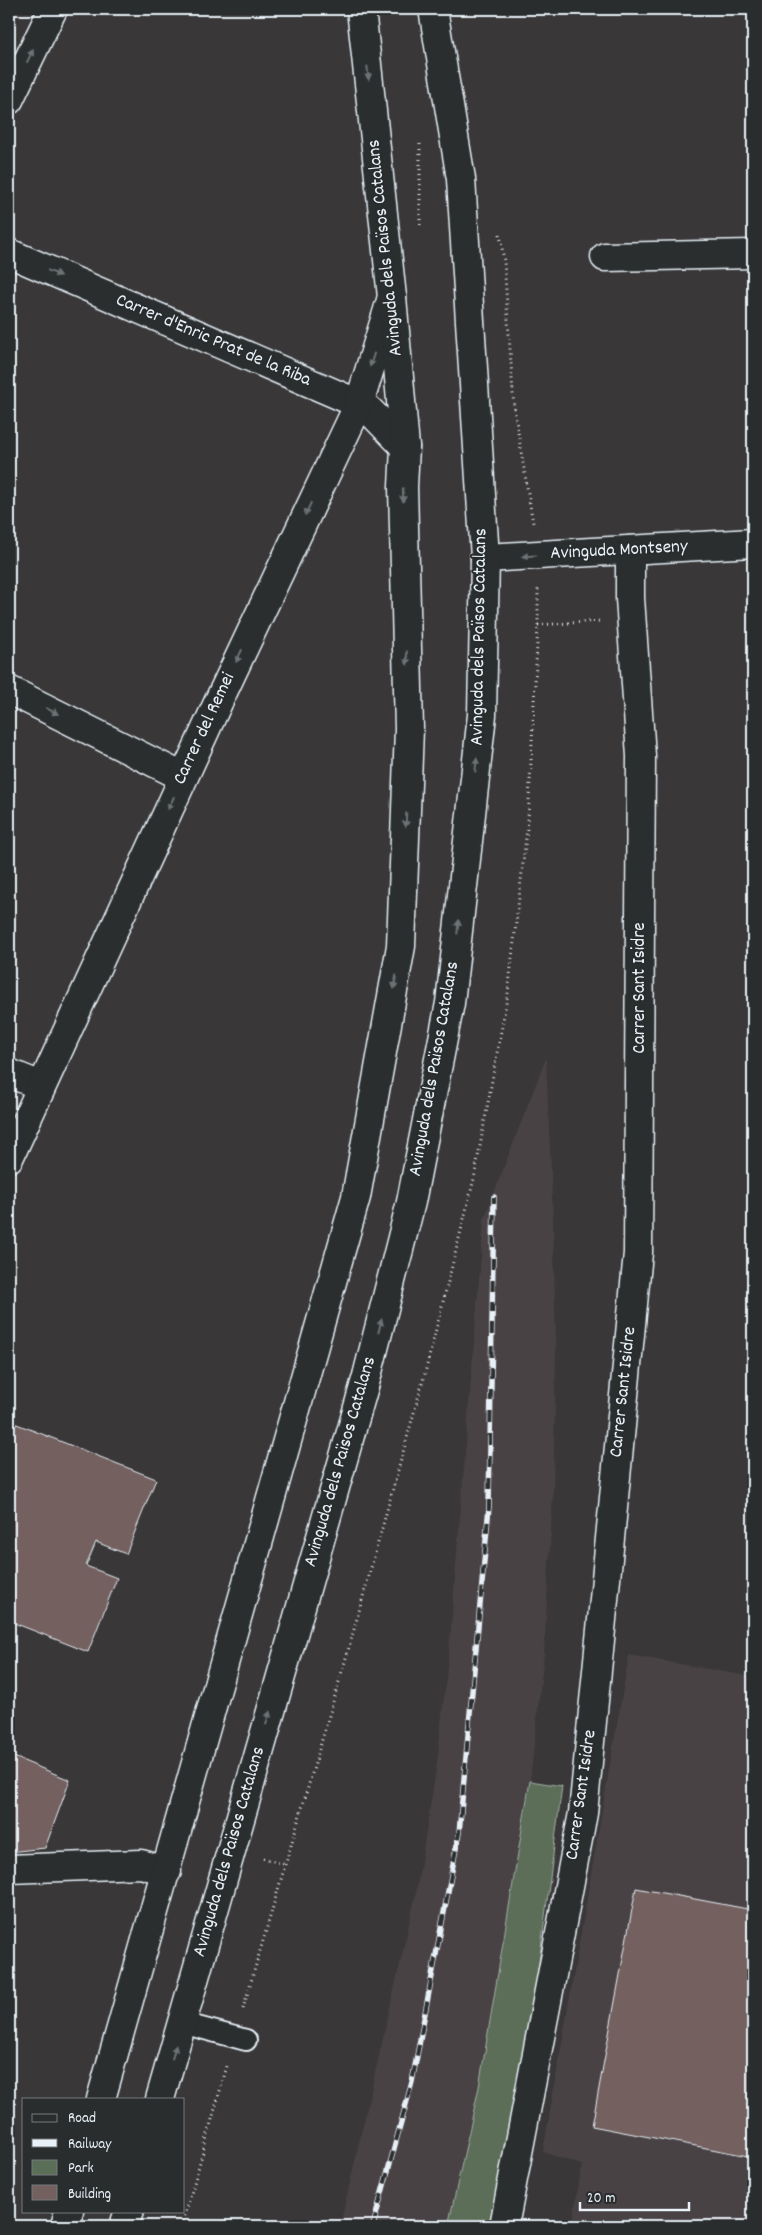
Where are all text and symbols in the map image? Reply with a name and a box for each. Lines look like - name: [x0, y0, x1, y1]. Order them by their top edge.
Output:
- one-way arrow: [26, 49, 34, 64]
- one-way arrow: [364, 65, 372, 81]
- street label: Avinguda dels Països Catalans: [361, 138, 411, 358]
- one-way arrow: [46, 269, 61, 277]
- street label: Carrer d'Enric Prat de la Riba: [111, 288, 316, 395]
- one-way arrow: [368, 352, 376, 367]
- one-way arrow: [399, 488, 407, 504]
- one-way arrow: [304, 501, 312, 516]
- street label: Avinguda dels Països Catalans: [465, 528, 495, 746]
- street label: Avinguda Montseny: [550, 534, 689, 568]
- one-way arrow: [521, 552, 537, 560]
- one-way arrow: [235, 649, 243, 663]
- one-way arrow: [403, 650, 411, 666]
- street label: Carrer del Remei: [167, 668, 243, 789]
- one-way arrow: [45, 707, 60, 716]
- one-way arrow: [472, 757, 480, 773]
- one-way arrow: [167, 796, 175, 810]
- one-way arrow: [402, 812, 410, 828]
- one-way arrow: [454, 918, 462, 934]
- street label: Carrer Sant Isidre: [627, 922, 654, 1054]
- street label: Avinguda dels Països Catalans: [403, 959, 467, 1179]
- one-way arrow: [390, 974, 398, 990]
- one-way arrow: [376, 1319, 384, 1334]
- street label: Carrer Sant Isidre: [604, 1325, 644, 1459]
- street label: Avinguda dels Països Catalans: [298, 1354, 384, 1570]
- one-way arrow: [264, 1710, 272, 1726]
- street label: Carrer Sant Isidre: [559, 1728, 605, 1862]
- street label: Avinguda dels Països Catalans: [187, 1744, 273, 1960]
- one-way arrow: [170, 2044, 178, 2059]
- legend: [22, 2098, 185, 2212]
- text: Road: [68, 2108, 96, 2130]
- text: Railway: [68, 2134, 112, 2156]
- text: Park: [68, 2158, 94, 2180]
- scale bar: [580, 2180, 688, 2212]
- text: Building: [68, 2184, 111, 2206]
- text: 20 m: [587, 2188, 615, 2210]

